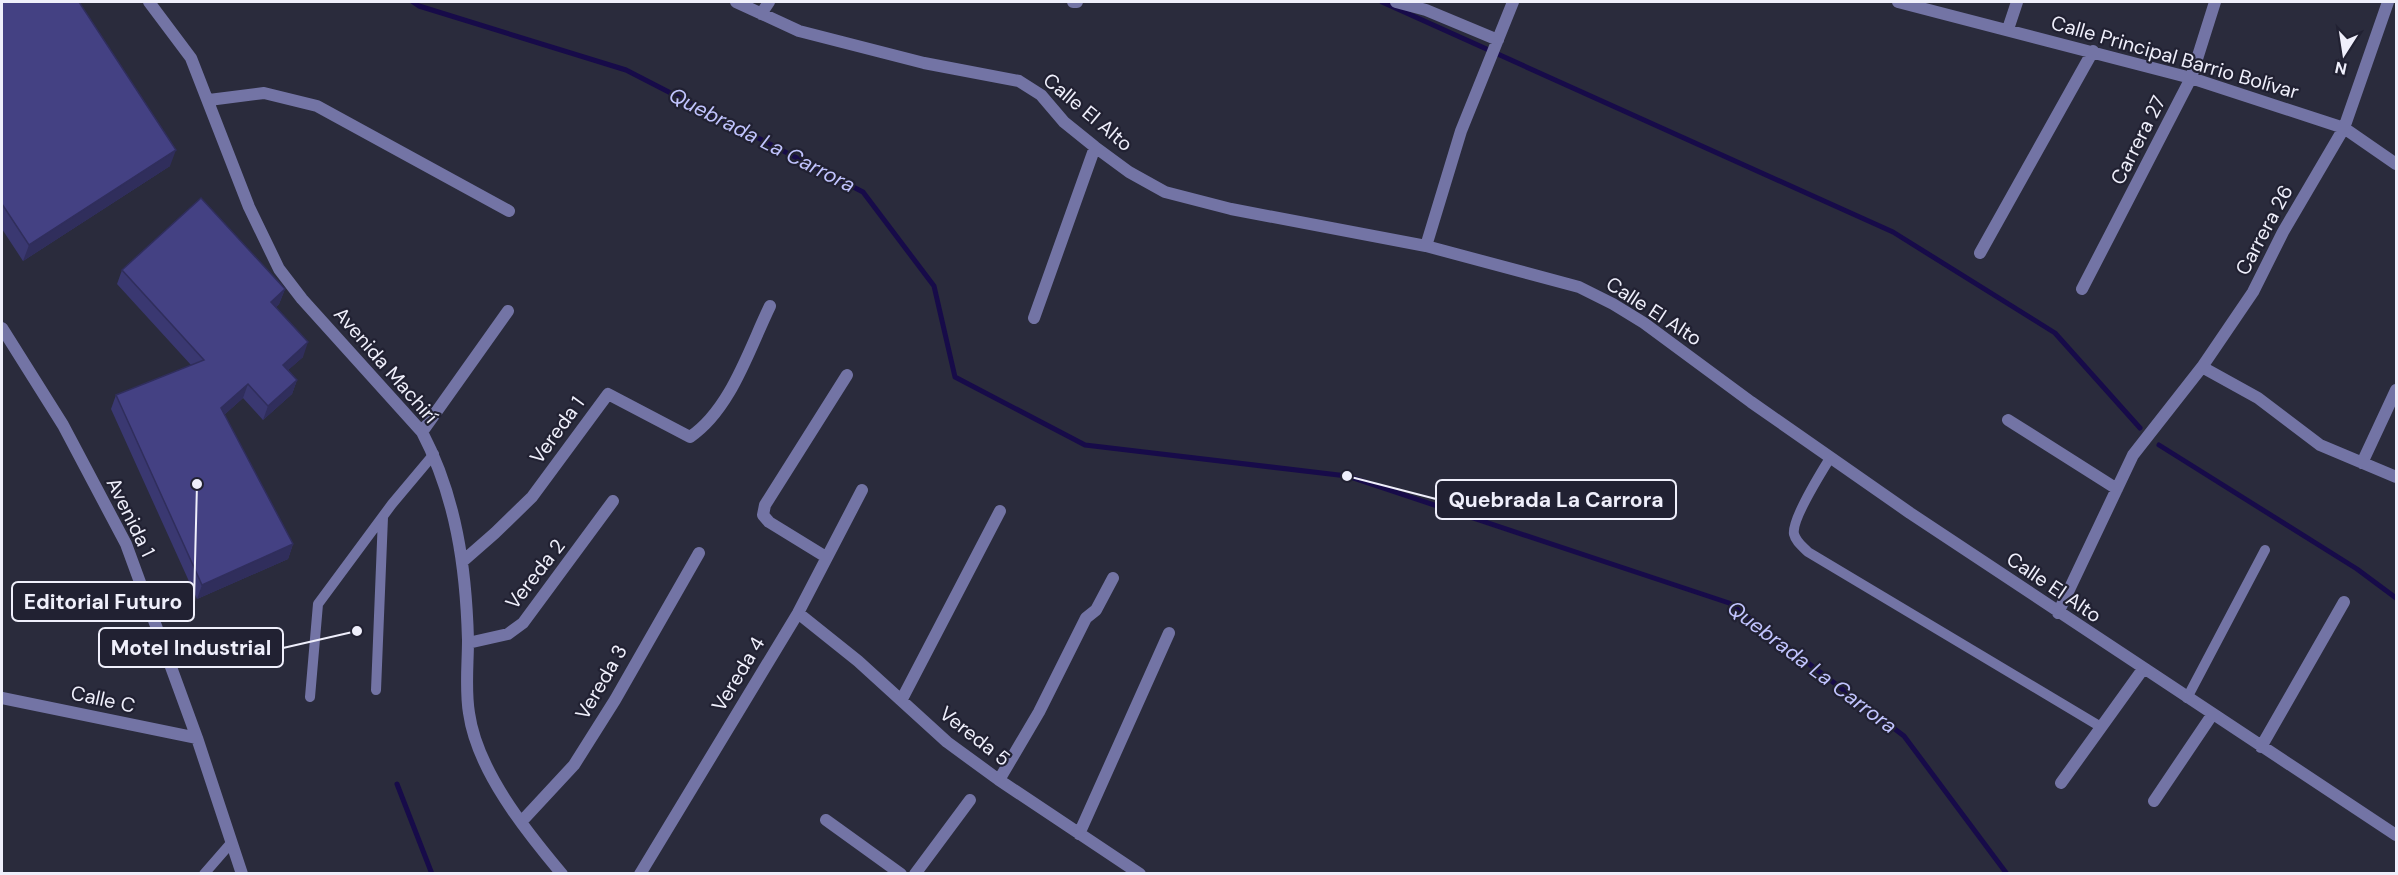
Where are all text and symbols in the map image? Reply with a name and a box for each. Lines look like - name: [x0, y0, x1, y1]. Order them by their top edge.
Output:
- street label: Calle Principal Barrio Bolívar: [2048, 9, 2302, 105]
- north arrow: [2314, 24, 2374, 84]
- text: N: [2333, 57, 2349, 80]
- street label: Calle El Alto: [1038, 67, 1138, 157]
- water label: Quebrada La Carrora: [664, 81, 860, 199]
- street label: Carrera 27: [2105, 91, 2171, 189]
- street label: Carrera 26: [2229, 180, 2299, 280]
- street label: Calle El Alto: [1601, 270, 1707, 352]
- street label: Avenida Machirí: [328, 301, 444, 429]
- street label: Vereda 1: [524, 391, 590, 469]
- street label: Avenida 1: [101, 473, 161, 561]
- callout: Quebrada La Carrora: [1436, 480, 1676, 519]
- text: Quebrada La Carrora: [1448, 486, 1664, 514]
- street label: Vereda 2: [499, 534, 571, 614]
- street label: Calle El Alto: [2002, 546, 2106, 628]
- callout: Editorial Futuro: [12, 582, 194, 621]
- text: Editorial Futuro: [24, 588, 182, 616]
- water label: Quebrada La Carrora: [1721, 594, 1903, 740]
- callout: Motel Industrial: [99, 628, 283, 667]
- street label: Vereda 4: [706, 632, 770, 716]
- text: Motel Industrial: [111, 634, 271, 662]
- street label: Vereda 3: [569, 640, 633, 724]
- street label: Calle C: [68, 680, 138, 718]
- street label: Vereda 5: [934, 700, 1016, 772]

